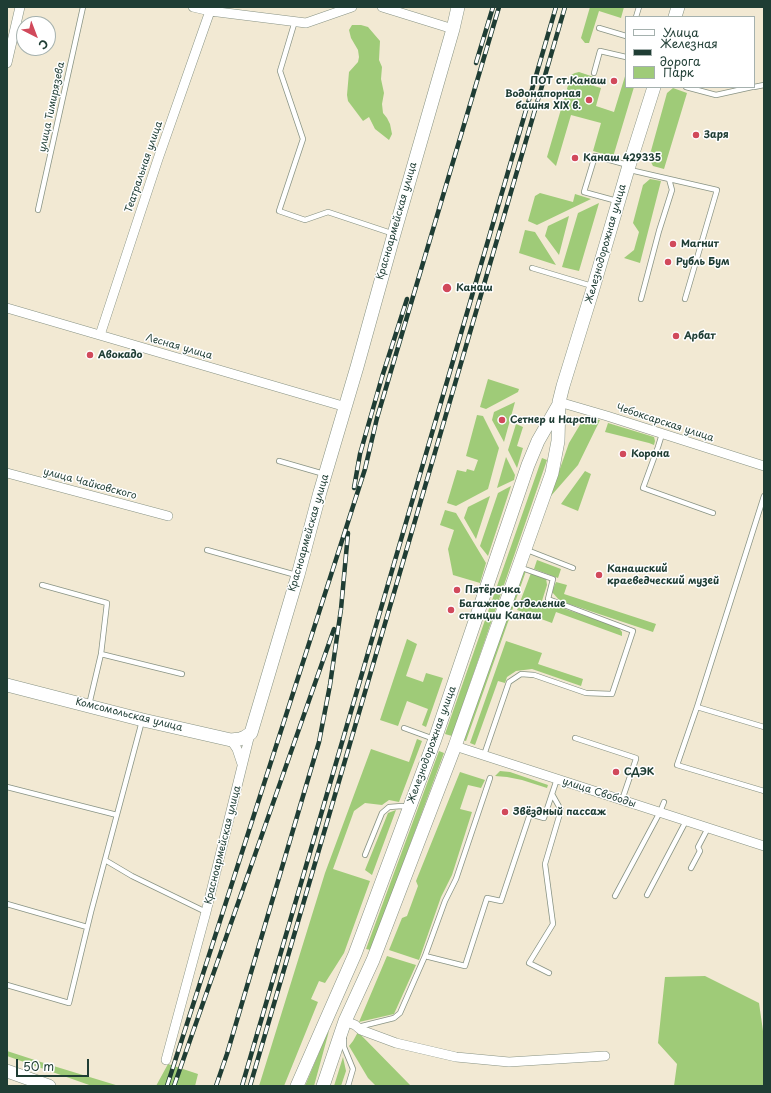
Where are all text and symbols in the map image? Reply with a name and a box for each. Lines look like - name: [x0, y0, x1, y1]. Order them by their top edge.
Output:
- north arrow: [16, 16, 56, 56]
- legend: [625, 16, 755, 88]
- text: Улица: [663, 23, 699, 41]
- text: Железная дорога: [660, 34, 718, 70]
- text: С: [35, 35, 52, 54]
- street label: улица Тимирязева: [37, 61, 67, 153]
- text: Парк: [663, 63, 694, 81]
- place label: ПОТ ст.Канаш: [530, 75, 606, 87]
- marker: ПОТ ст.Канаш: [609, 76, 619, 86]
- place label: Водонапорная башня XIX в.: [505, 88, 581, 112]
- marker: Водонапорная башня XIX в.: [584, 95, 594, 105]
- street label: Театральная улица: [123, 120, 165, 214]
- place label: Заря: [704, 129, 729, 141]
- marker: Заря: [691, 130, 701, 140]
- place label: Канаш 429335: [583, 152, 661, 164]
- marker: Канаш 429335: [570, 153, 580, 163]
- street label: Красноармейская улица: [374, 161, 420, 281]
- street label: Железнодорожная улица: [583, 183, 629, 305]
- place label: Магнит: [681, 238, 719, 250]
- marker: Магнит: [668, 239, 678, 249]
- place label: Рубль Бум: [676, 256, 730, 268]
- marker: Рубль Бум: [663, 257, 673, 267]
- marker: Канаш: [441, 282, 453, 294]
- place label: Канаш: [456, 282, 493, 294]
- place label: Арбат: [684, 330, 716, 342]
- marker: Арбат: [671, 331, 681, 341]
- street label: Лесная улица: [144, 332, 214, 362]
- place label: Авокадо: [98, 349, 142, 361]
- marker: Авокадо: [85, 350, 95, 360]
- street label: Чебоксарская улица: [615, 402, 715, 444]
- place label: Сетнер и Нарспи: [510, 414, 597, 426]
- marker: Сетнер и Нарспи: [497, 415, 507, 425]
- place label: Корона: [631, 448, 670, 460]
- marker: Корона: [618, 449, 628, 459]
- street label: улица Чайковского: [42, 466, 138, 502]
- street label: Красноармейская улица: [286, 473, 332, 593]
- place label: Канашский краеведческий музей: [607, 563, 719, 586]
- marker: Канашский краеведческий музей: [594, 570, 604, 580]
- place label: Пятёрочка: [465, 584, 521, 596]
- marker: Пятёрочка: [452, 585, 462, 595]
- place label: Багажное отделение станции Канаш: [459, 598, 565, 622]
- marker: Багажное отделение станции Канаш: [446, 605, 456, 615]
- street label: Железнодорожная улица: [405, 685, 459, 805]
- street label: Комсомольская улица: [74, 696, 184, 734]
- place label: СДЭК: [624, 766, 654, 778]
- marker: СДЭК: [611, 767, 621, 777]
- street label: улица Свободы: [561, 775, 637, 811]
- street label: Красноармейская улица: [202, 784, 244, 906]
- place label: Звёздный пассаж: [513, 806, 606, 818]
- marker: Звёздный пассаж: [500, 807, 510, 817]
- scale bar: [18, 1051, 91, 1077]
- text: 50 m: [23, 1057, 54, 1075]

